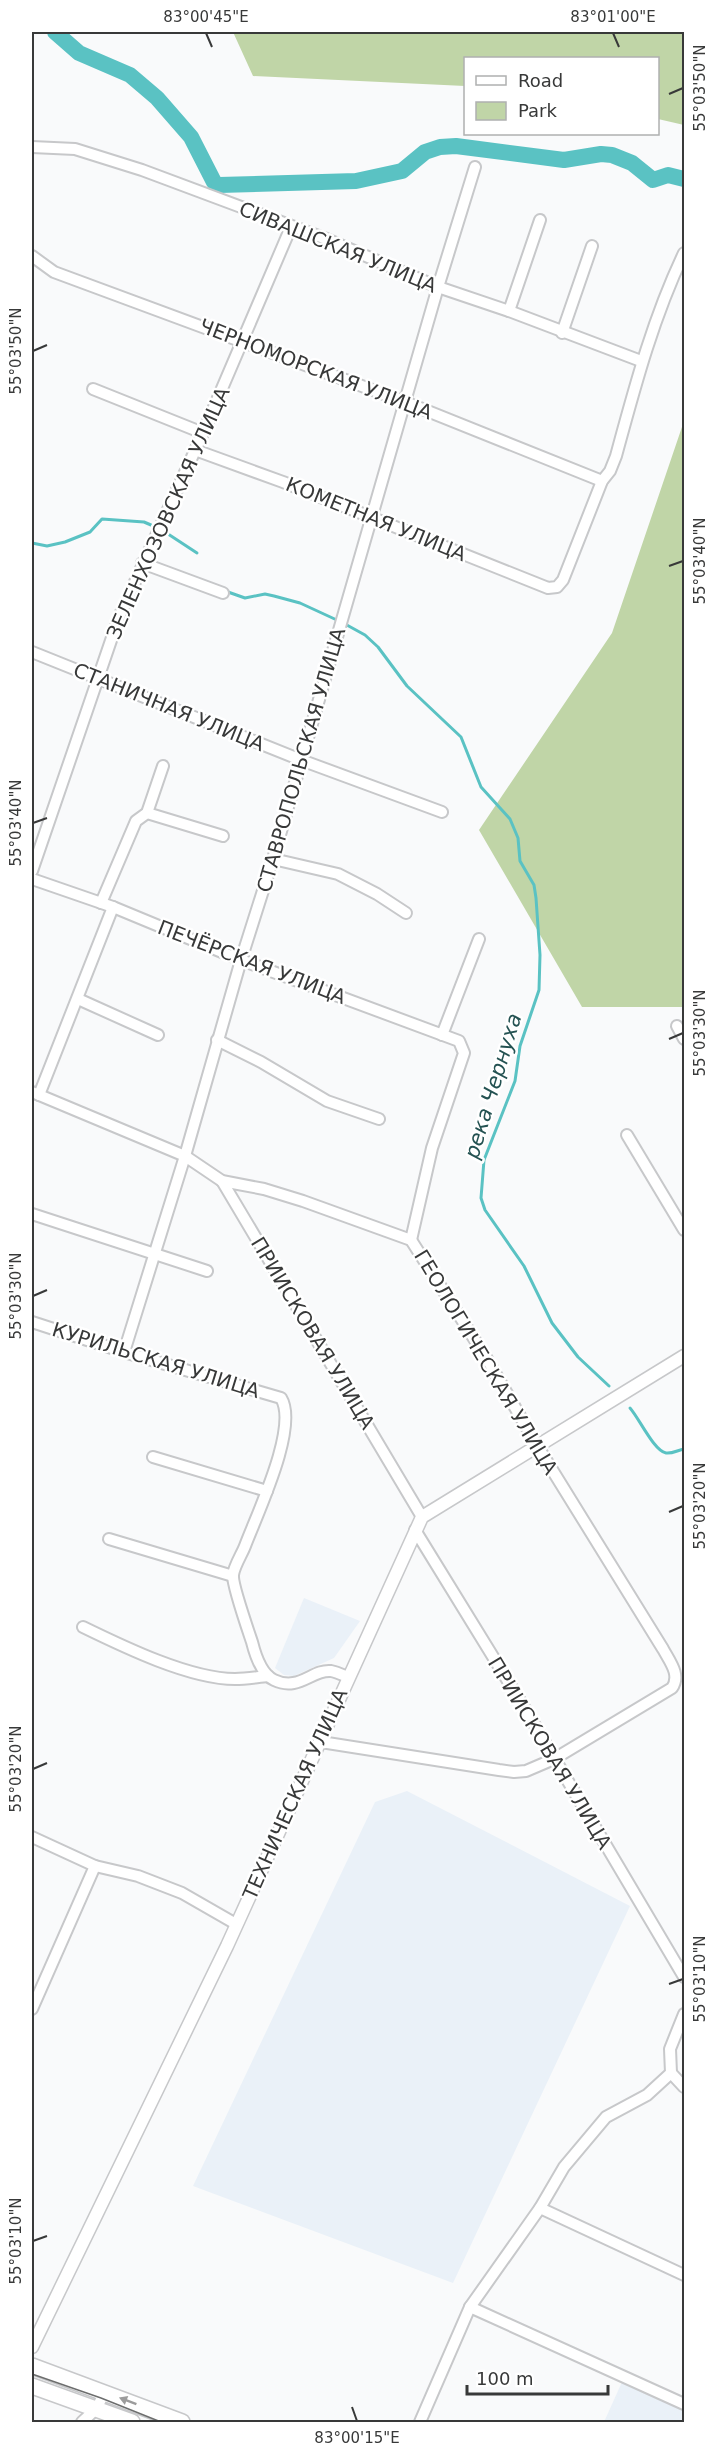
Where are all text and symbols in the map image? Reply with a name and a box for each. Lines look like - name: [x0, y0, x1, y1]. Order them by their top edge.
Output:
- text: 83°00'45"E: [163, 8, 249, 26]
- text: 83°01'00"E: [570, 8, 656, 26]
- text: 55°03'50"N: [691, 44, 709, 132]
- legend: [464, 57, 659, 135]
- text: Road: [518, 70, 563, 91]
- text: Park: [518, 100, 557, 121]
- street label: СИВАШСКАЯ УЛИЦА: [236, 196, 441, 298]
- text: 55°03'50"N: [7, 307, 25, 395]
- street label: ЧЕРНОМОРСКАЯ УЛИЦА: [196, 313, 436, 425]
- street label: ЗЕЛЕНХОЗОВСКАЯ УЛИЦА: [101, 383, 235, 643]
- street label: КОМЕТНАЯ УЛИЦА: [282, 472, 470, 566]
- text: 55°03'40"N: [691, 517, 709, 605]
- street label: СТАВРОПОЛЬСКАЯ УЛИЦА: [252, 624, 350, 895]
- street label: СТАНИЧНАЯ УЛИЦА: [70, 658, 268, 756]
- text: 55°03'40"N: [7, 779, 25, 867]
- street label: ПЕЧЁРСКАЯ УЛИЦА: [155, 915, 350, 1009]
- text: 55°03'30"N: [691, 989, 709, 1077]
- water label: река Чернуха: [459, 1010, 526, 1162]
- street label: ПРИИСКОВАЯ УЛИЦА: [246, 1233, 380, 1434]
- street label: ГЕОЛОГИЧЕСКАЯ УЛИЦА: [409, 1245, 563, 1479]
- text: 55°03'30"N: [7, 1252, 25, 1340]
- street label: КУРИЛЬСКАЯ УЛИЦА: [49, 1317, 263, 1403]
- text: 55°03'20"N: [691, 1462, 709, 1550]
- street label: ПРИИСКОВАЯ УЛИЦА: [483, 1653, 617, 1854]
- street label: ТЕХНИЧЕСКАЯ УЛИЦА: [237, 1685, 353, 1904]
- text: 55°03'20"N: [7, 1725, 25, 1813]
- text: 55°03'10"N: [691, 1935, 709, 2023]
- text: 55°03'10"N: [7, 2197, 25, 2285]
- scale bar: [467, 2358, 608, 2396]
- text: 100 m: [476, 2368, 534, 2389]
- one-way arrow: [119, 2396, 137, 2406]
- text: 83°00'15"E: [314, 2429, 400, 2447]

